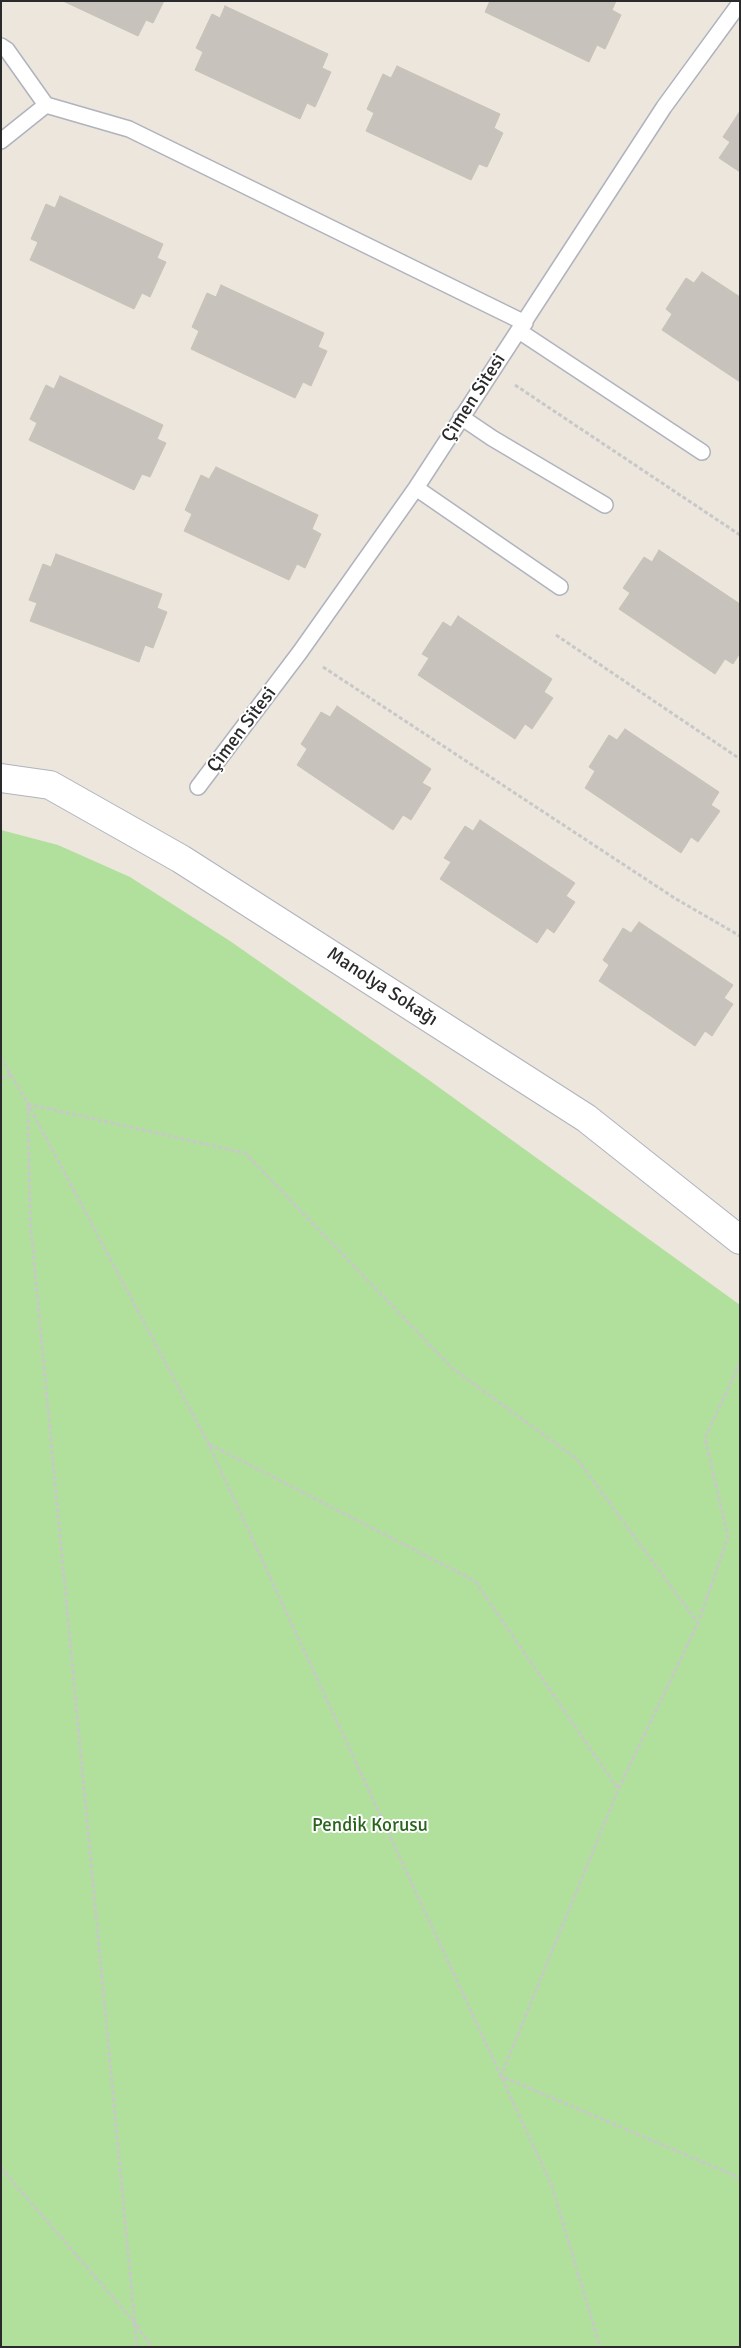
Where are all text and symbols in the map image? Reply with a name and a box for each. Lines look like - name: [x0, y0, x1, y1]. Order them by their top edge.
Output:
- street label: Çimen Sitesi: [437, 349, 511, 447]
- street label: Çimen Sitesi: [203, 683, 281, 777]
- street label: Manolya Sokağı: [322, 943, 442, 1031]
- park label: Pendik Korusu: [312, 1815, 428, 1837]

